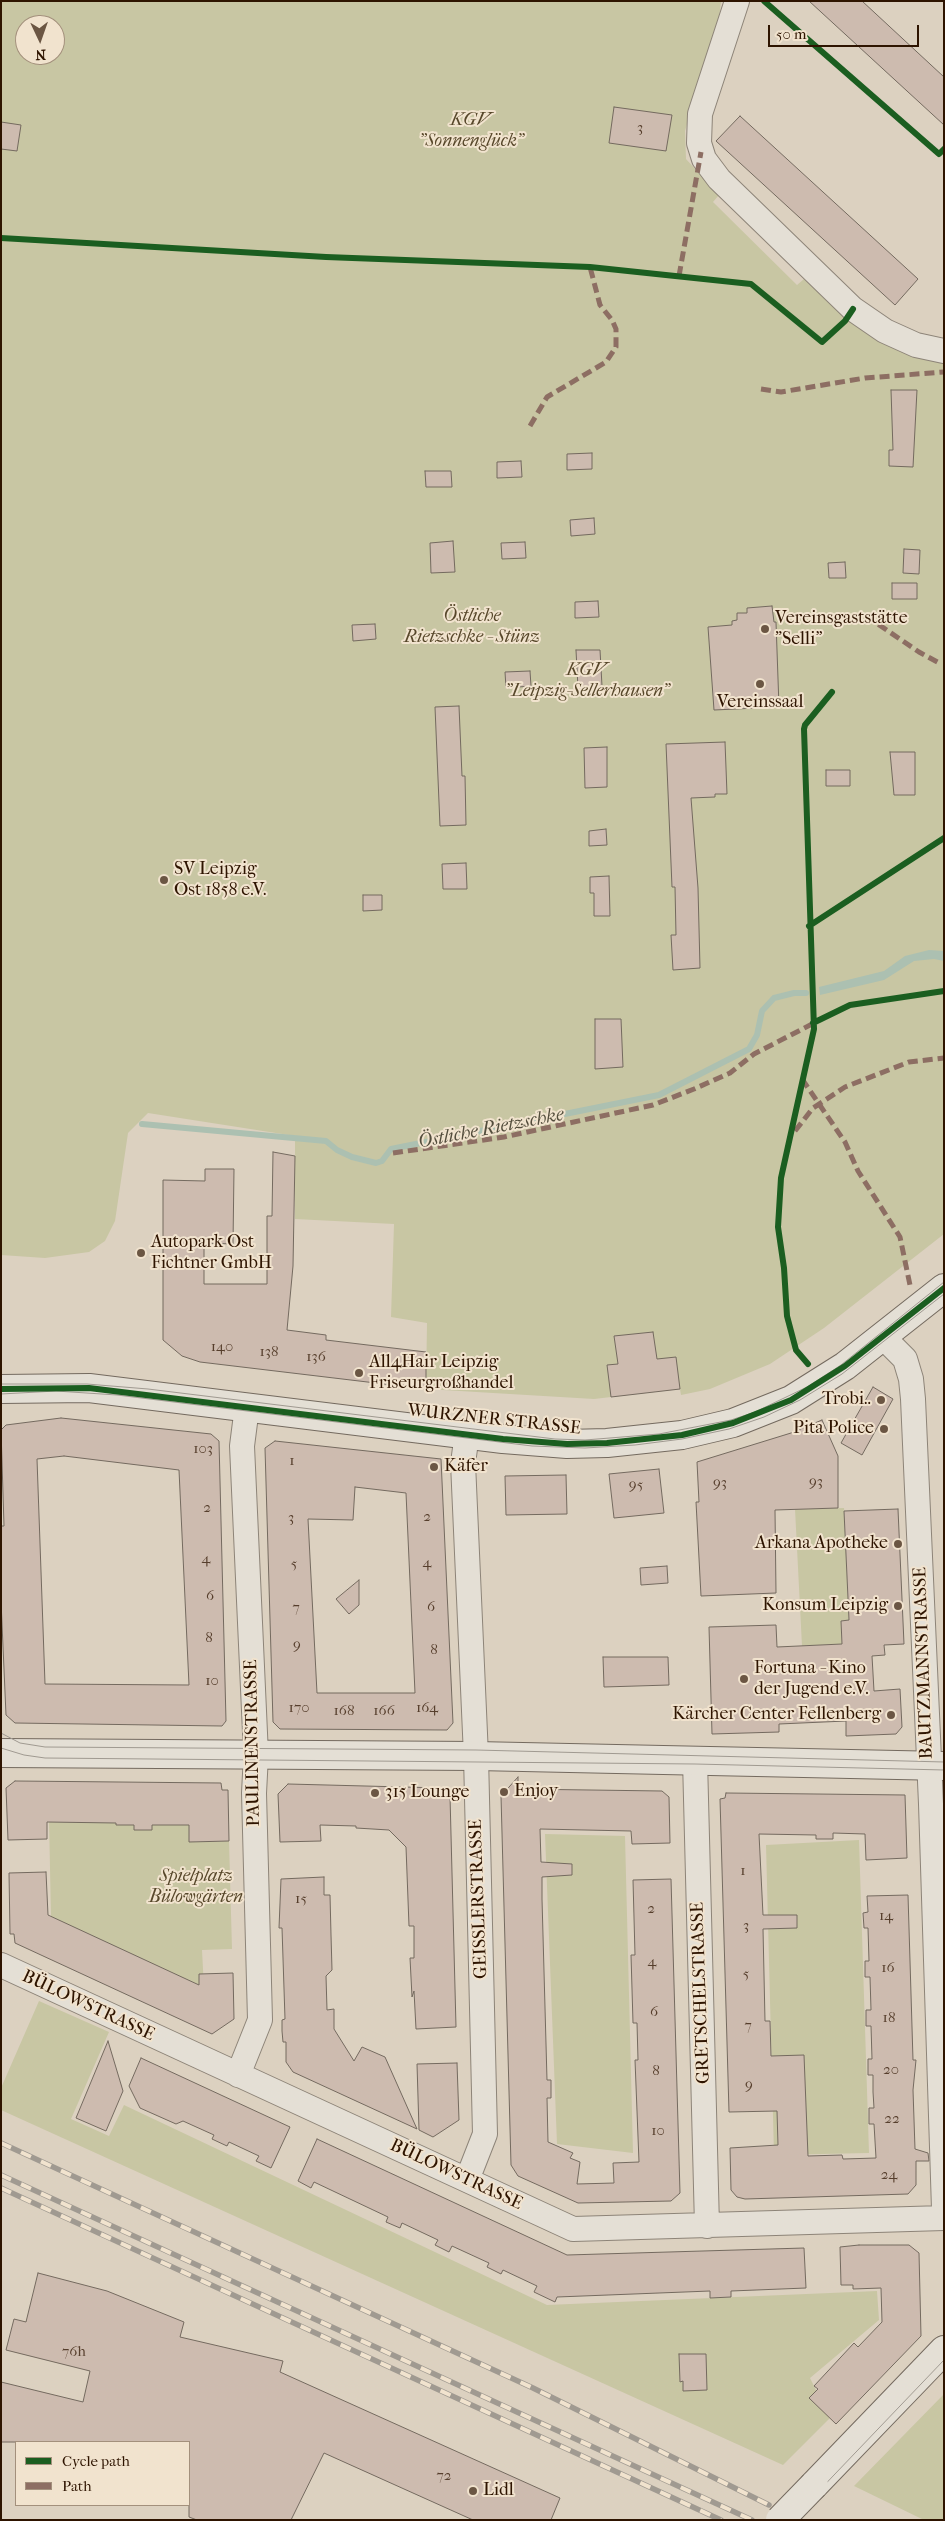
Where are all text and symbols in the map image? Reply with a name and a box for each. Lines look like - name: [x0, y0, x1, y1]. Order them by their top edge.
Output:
- north arrow: [15, 15, 65, 65]
- scale bar: [770, 15, 921, 47]
- text: 50 m: [776, 25, 806, 43]
- text: N: [35, 46, 47, 63]
- park label: KGV "Sonnenglück": [419, 110, 523, 152]
- house number: 3: [637, 119, 643, 137]
- park label: Östliche Rietzschke - Stünz: [404, 606, 540, 649]
- place label: Vereinsgaststätte "Selli": [775, 608, 908, 650]
- marker: Vereinsgaststätte "Selli": [759, 623, 771, 635]
- park label: KGV "Leipzig-Sellerhausen": [505, 660, 669, 702]
- marker: Vereinssaal: [754, 678, 766, 690]
- place label: Vereinssaal: [717, 692, 803, 714]
- place label: SV Leipzig Ost 1858 e.V.: [174, 859, 267, 902]
- marker: SV Leipzig Ost 1858 e.V.: [158, 874, 170, 886]
- water label: Östliche Rietzschke: [416, 1104, 566, 1154]
- place label: Autopark Ost Fichtner GmbH: [151, 1232, 272, 1274]
- marker: Autopark Ost Fichtner GmbH: [135, 1247, 147, 1259]
- house number: 140: [211, 1338, 233, 1356]
- house number: 138: [259, 1343, 279, 1361]
- house number: 136: [306, 1348, 326, 1366]
- place label: All4Hair Leipzig Friseurgroßhandel: [369, 1352, 513, 1395]
- marker: All4Hair Leipzig Friseurgroßhandel: [353, 1367, 365, 1379]
- place label: Trobi..: [822, 1389, 871, 1411]
- marker: Trobi..: [875, 1394, 887, 1406]
- street label: WURZNER STRASSE: [406, 1400, 582, 1440]
- place label: Pita Police: [793, 1418, 874, 1440]
- marker: Pita Police: [878, 1423, 890, 1435]
- house number: 103: [193, 1440, 213, 1458]
- house number: 1: [289, 1452, 295, 1470]
- place label: Käfer: [444, 1456, 488, 1478]
- marker: Käfer: [428, 1461, 440, 1473]
- house number: 93: [809, 1473, 823, 1491]
- house number: 93: [713, 1474, 727, 1492]
- house number: 95: [629, 1476, 643, 1494]
- house number: 2: [203, 1499, 211, 1517]
- house number: 2: [423, 1508, 431, 1526]
- house number: 3: [288, 1509, 294, 1527]
- place label: Arkana Apotheke: [755, 1533, 888, 1555]
- marker: Arkana Apotheke: [892, 1538, 904, 1550]
- house number: 4: [202, 1550, 210, 1568]
- house number: 4: [423, 1554, 431, 1572]
- house number: 5: [291, 1555, 297, 1573]
- street label: BAUTZMANNSTRASSE: [910, 1567, 938, 1759]
- house number: 6: [206, 1587, 214, 1605]
- place label: Konsum Leipzig: [762, 1595, 888, 1617]
- house number: 6: [427, 1598, 435, 1616]
- house number: 7: [292, 1599, 300, 1617]
- marker: Konsum Leipzig: [892, 1600, 904, 1612]
- house number: 8: [205, 1629, 213, 1647]
- house number: 9: [293, 1636, 301, 1654]
- house number: 8: [430, 1641, 438, 1659]
- place label: Fortuna - Kino der Jugend e.V.: [754, 1658, 869, 1700]
- street label: PAULINENSTRASSE: [241, 1659, 265, 1827]
- house number: 10: [205, 1672, 219, 1690]
- marker: Fortuna - Kino der Jugend e.V.: [738, 1673, 750, 1685]
- house number: 170: [289, 1699, 309, 1717]
- house number: 164: [416, 1699, 438, 1717]
- house number: 168: [334, 1702, 354, 1720]
- house number: 166: [373, 1702, 395, 1720]
- place label: Kärcher Center Fellenberg: [672, 1704, 881, 1726]
- marker: Kärcher Center Fellenberg: [885, 1709, 897, 1721]
- place label: Enjoy: [514, 1781, 558, 1803]
- place label: 315 Lounge: [385, 1782, 469, 1804]
- marker: Enjoy: [498, 1786, 510, 1798]
- marker: 315 Lounge: [369, 1787, 381, 1799]
- street label: GEISSLERSTRASSE: [465, 1819, 493, 1979]
- house number: 1: [740, 1862, 746, 1880]
- park label: Spielplatz Bülowgärten: [149, 1866, 243, 1908]
- house number: 15: [295, 1890, 307, 1908]
- house number: 2: [647, 1900, 655, 1918]
- street label: GRETSCHELSTRASSE: [687, 1902, 715, 2084]
- house number: 14: [879, 1907, 893, 1925]
- house number: 3: [743, 1917, 749, 1935]
- house number: 4: [648, 1953, 656, 1971]
- house number: 16: [881, 1959, 895, 1977]
- house number: 5: [743, 1965, 749, 1983]
- street label: BÜLOWSTRASSE: [18, 1966, 158, 2046]
- house number: 6: [650, 2003, 658, 2021]
- house number: 18: [883, 2009, 895, 2027]
- house number: 7: [744, 2017, 752, 2035]
- house number: 20: [883, 2061, 899, 2079]
- house number: 8: [652, 2062, 660, 2080]
- house number: 9: [745, 2076, 753, 2094]
- house number: 22: [884, 2110, 900, 2128]
- house number: 10: [651, 2122, 665, 2140]
- street label: BÜLOWSTRASSE: [386, 2135, 526, 2215]
- house number: 24: [881, 2166, 897, 2184]
- house number: 76h: [62, 2343, 86, 2361]
- legend: [15, 2441, 190, 2506]
- text: Cycle path: [62, 2452, 130, 2470]
- house number: 72: [437, 2467, 451, 2485]
- text: Path: [62, 2477, 92, 2495]
- place label: Lidl: [483, 2480, 514, 2502]
- marker: Lidl: [467, 2485, 479, 2497]

